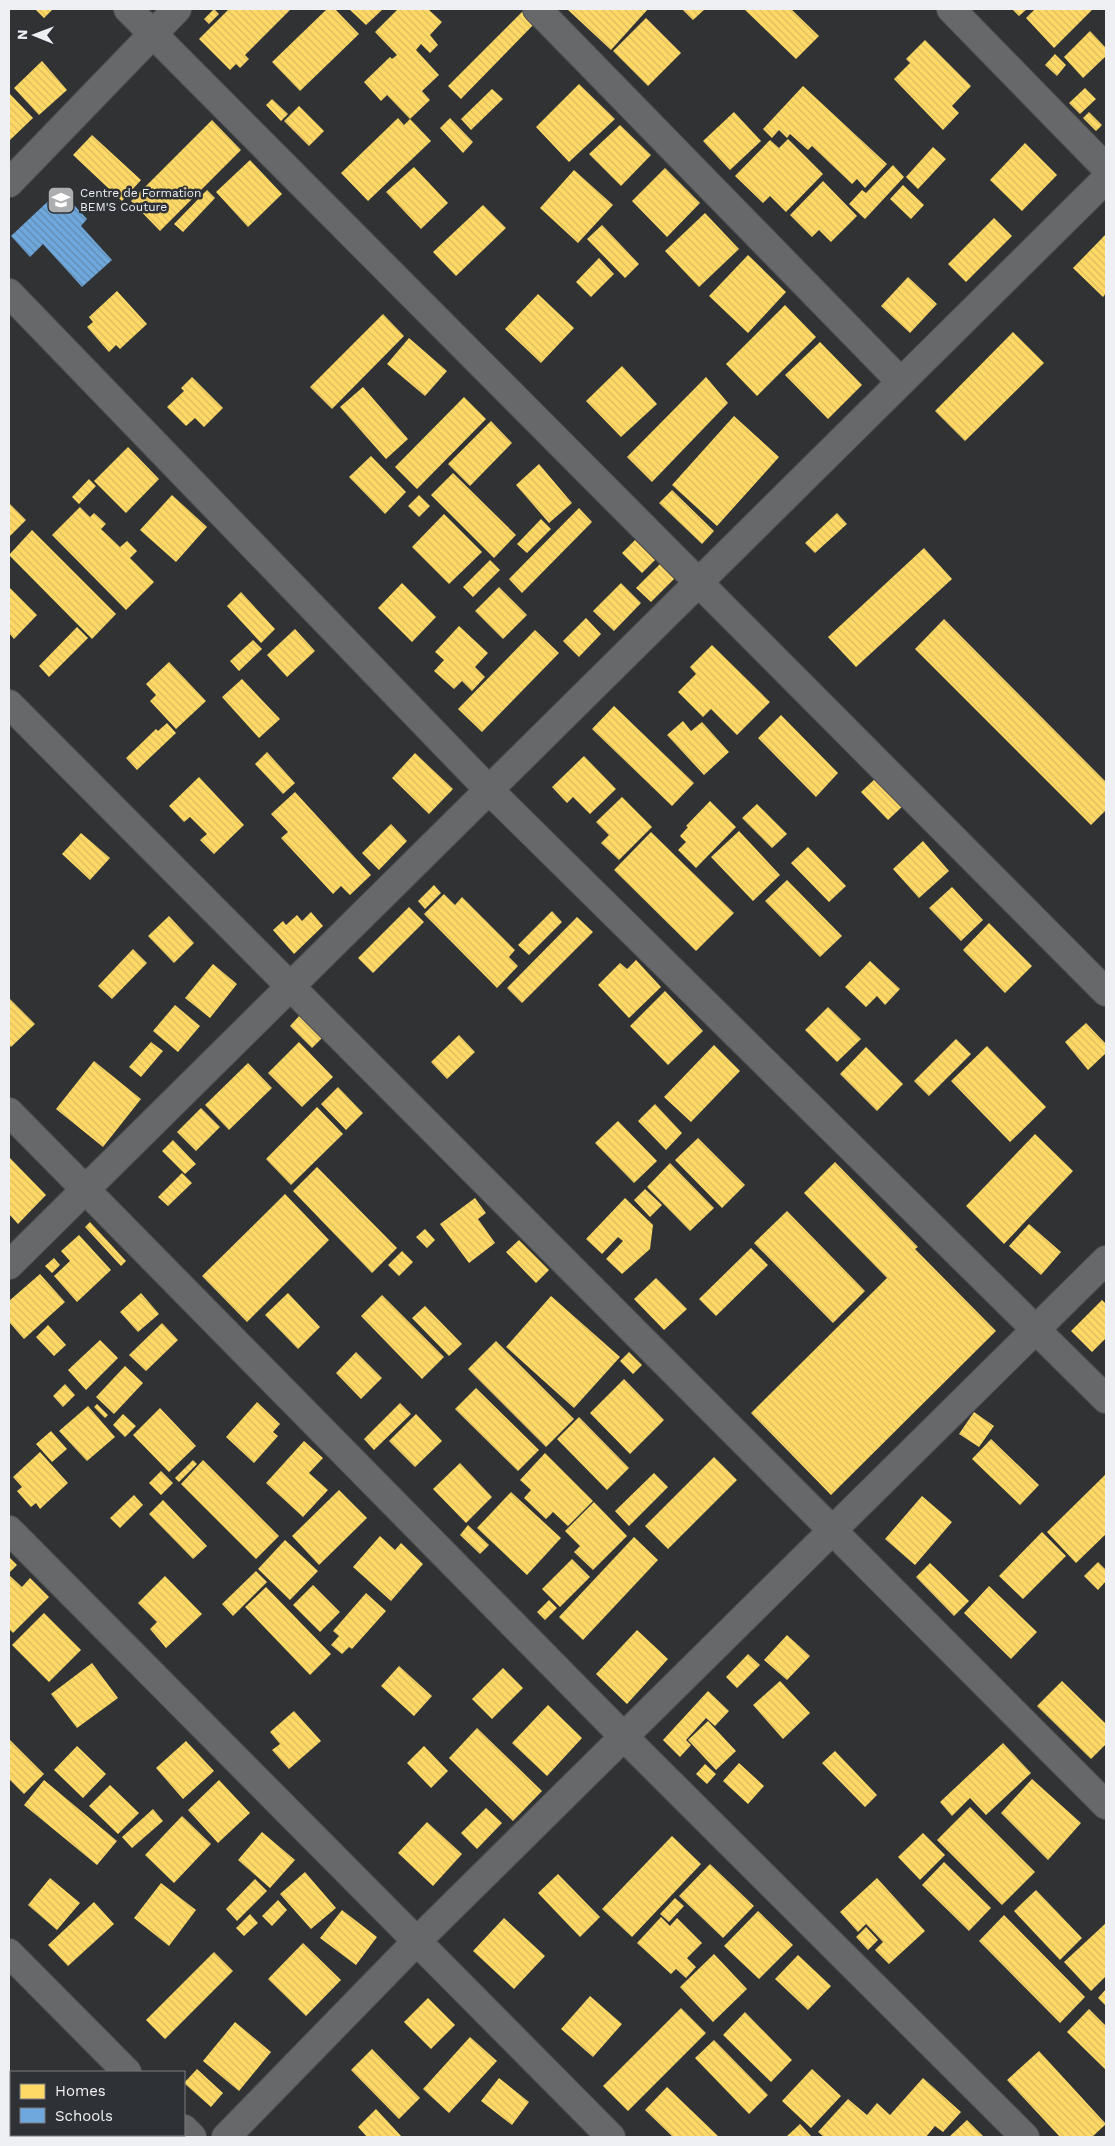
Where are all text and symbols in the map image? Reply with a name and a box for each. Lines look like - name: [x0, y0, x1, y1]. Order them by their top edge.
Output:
- north arrow: [10, 10, 60, 60]
- text: N: [14, 29, 30, 40]
- school or university icon: Centre de Formation BEM'S Couture: [46, 185, 76, 215]
- place label: Centre de Formation BEM'S Couture: [80, 186, 201, 214]
- legend: [10, 2071, 185, 2136]
- text: Homes: [55, 2082, 106, 2100]
- text: Schools: [55, 2107, 113, 2125]

